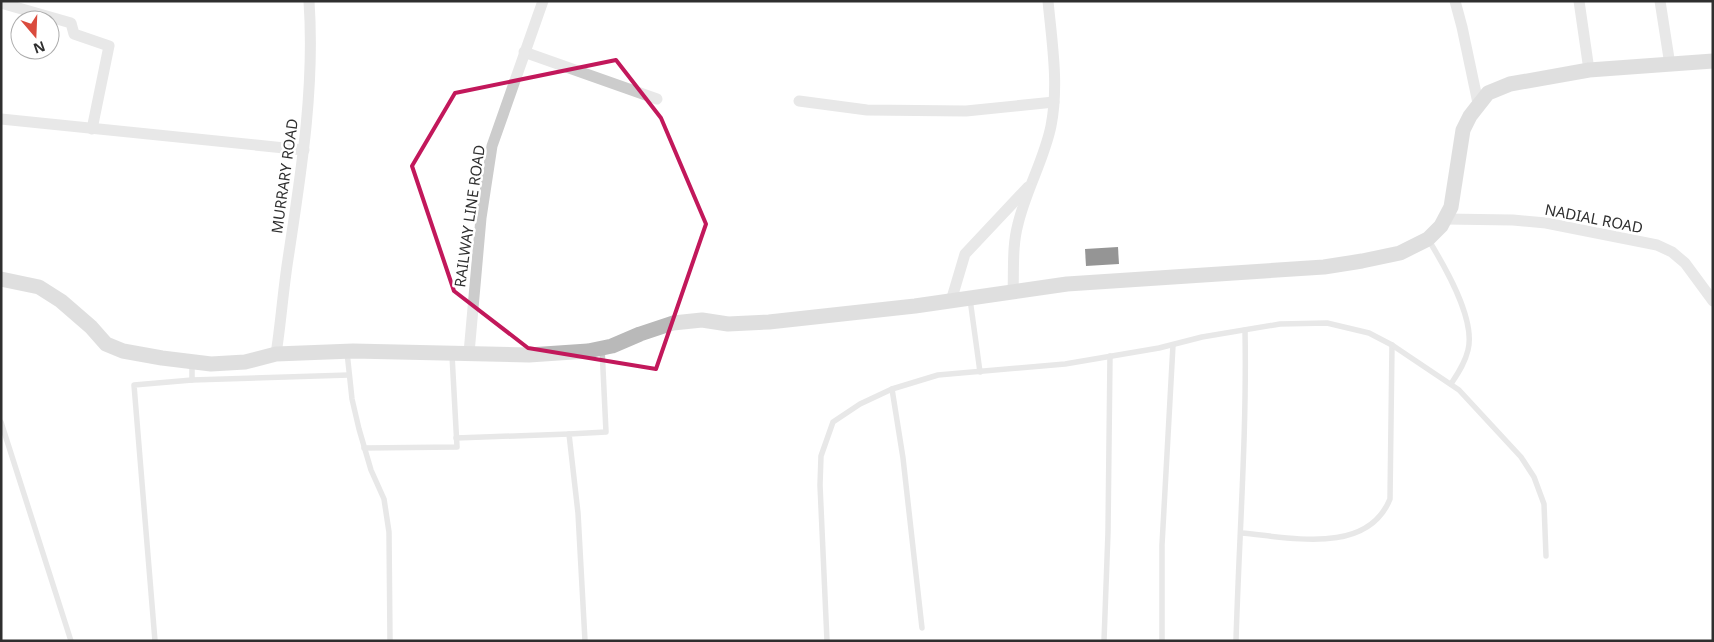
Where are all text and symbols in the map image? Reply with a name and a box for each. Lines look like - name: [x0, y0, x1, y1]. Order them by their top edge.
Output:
- north arrow: [10, 10, 60, 60]
- text: N: [31, 37, 48, 59]
- street label: MURRARY ROAD: [266, 117, 302, 235]
- street label: RAILWAY LINE ROAD: [449, 143, 489, 289]
- street label: NADIAL ROAD: [1543, 199, 1645, 237]

